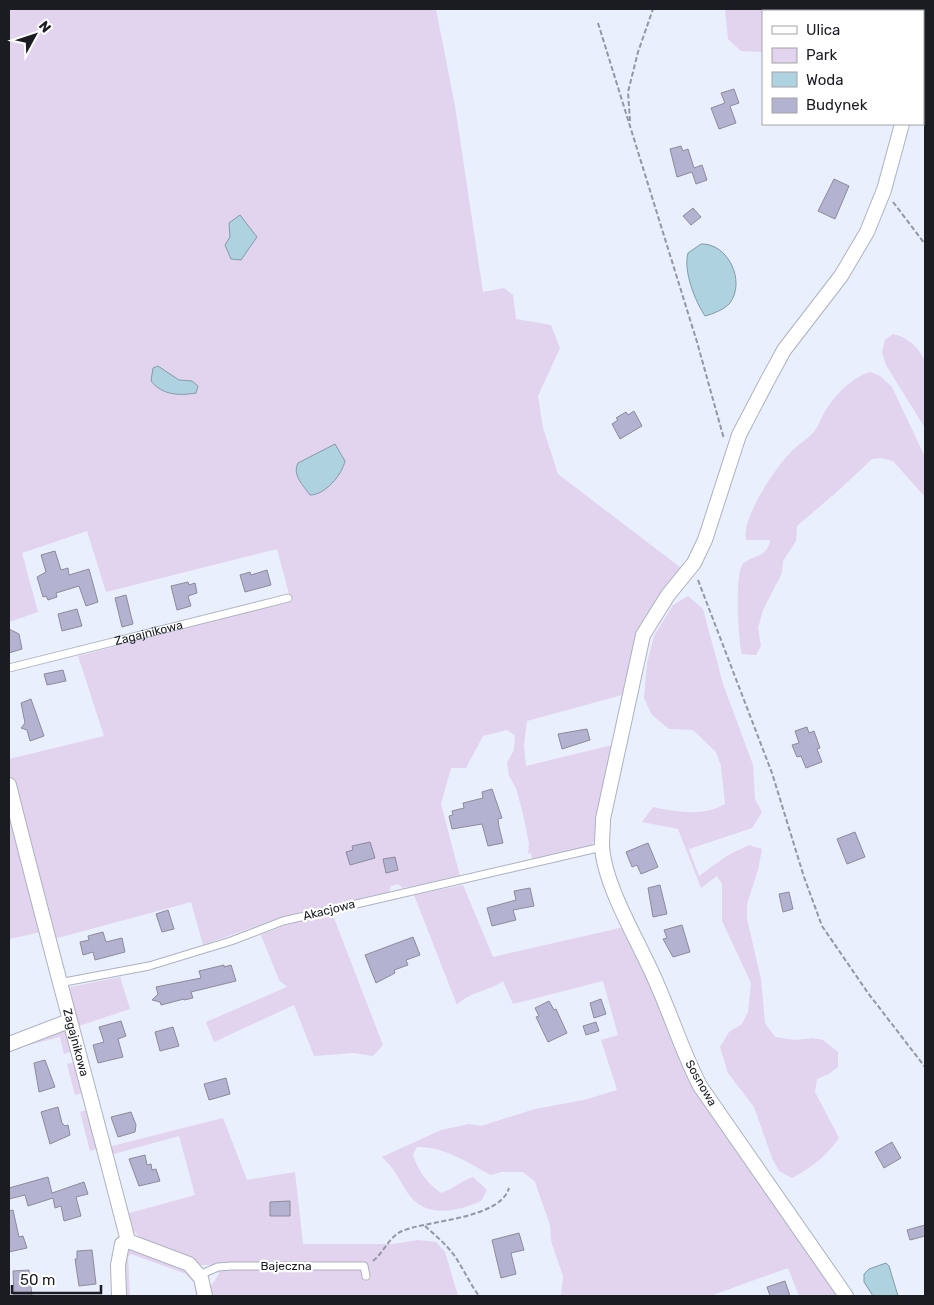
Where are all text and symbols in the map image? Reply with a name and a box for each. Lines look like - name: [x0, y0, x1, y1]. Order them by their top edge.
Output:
- north arrow: [10, 10, 60, 60]
- legend: [762, 10, 924, 125]
- text: N: [35, 18, 54, 36]
- text: Ulica: [806, 21, 840, 39]
- text: Park: [806, 46, 837, 64]
- text: Woda: [806, 71, 844, 89]
- text: Budynek: [806, 96, 868, 114]
- street label: Zagajnikowa: [113, 618, 184, 648]
- street label: Akacjowa: [301, 897, 357, 923]
- street label: Zagajnikowa: [60, 1007, 92, 1078]
- street label: Sosnowa: [682, 1058, 720, 1108]
- street label: Bajeczna: [260, 1259, 312, 1273]
- scale bar: [12, 1262, 101, 1294]
- text: 50 m: [20, 1271, 55, 1289]

